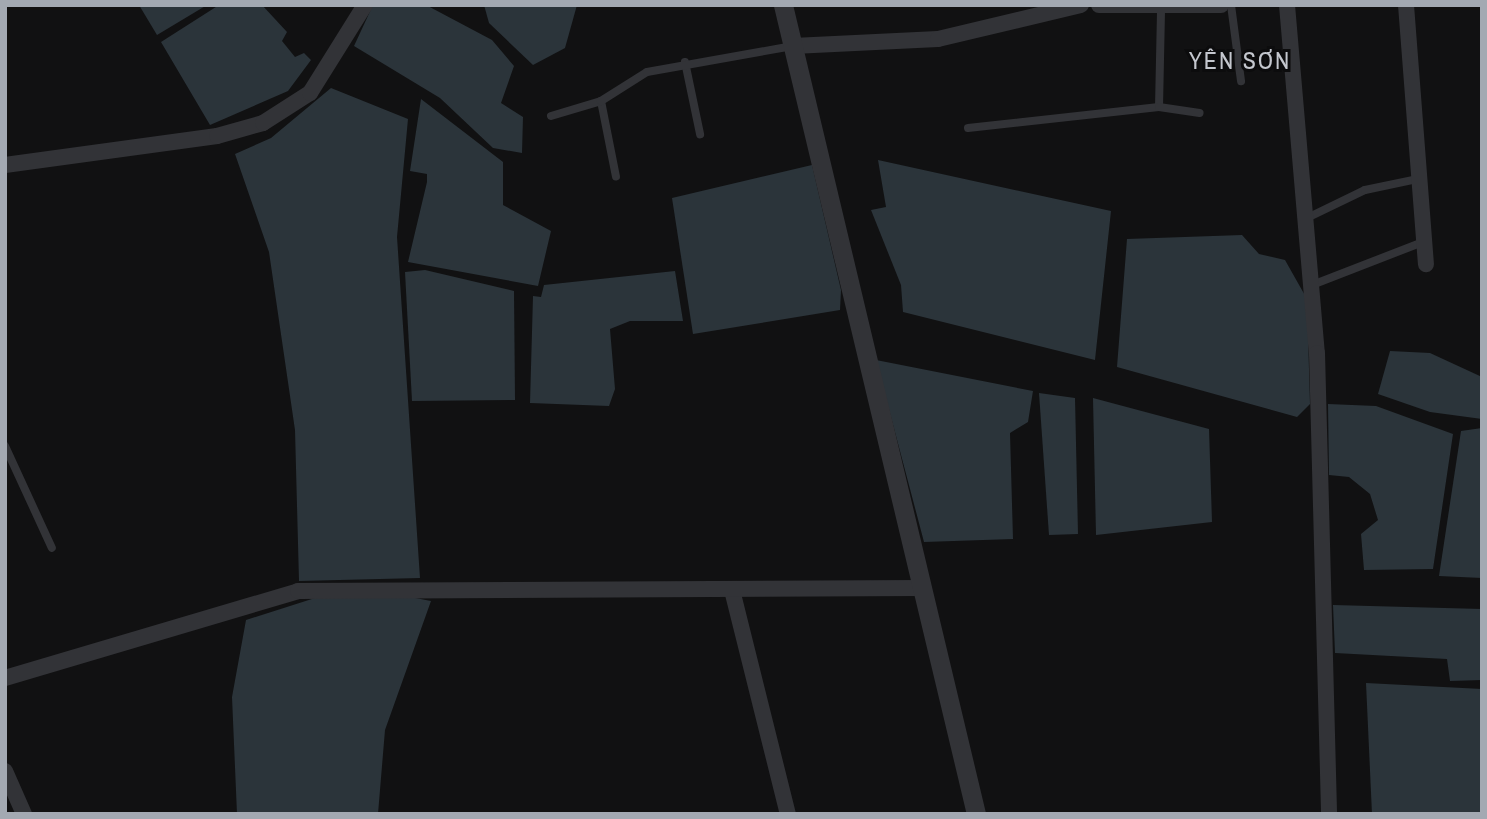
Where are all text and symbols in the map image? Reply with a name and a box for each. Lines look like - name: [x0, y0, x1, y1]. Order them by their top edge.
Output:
- district label: YÊN SƠN: [1190, 47, 1290, 75]

